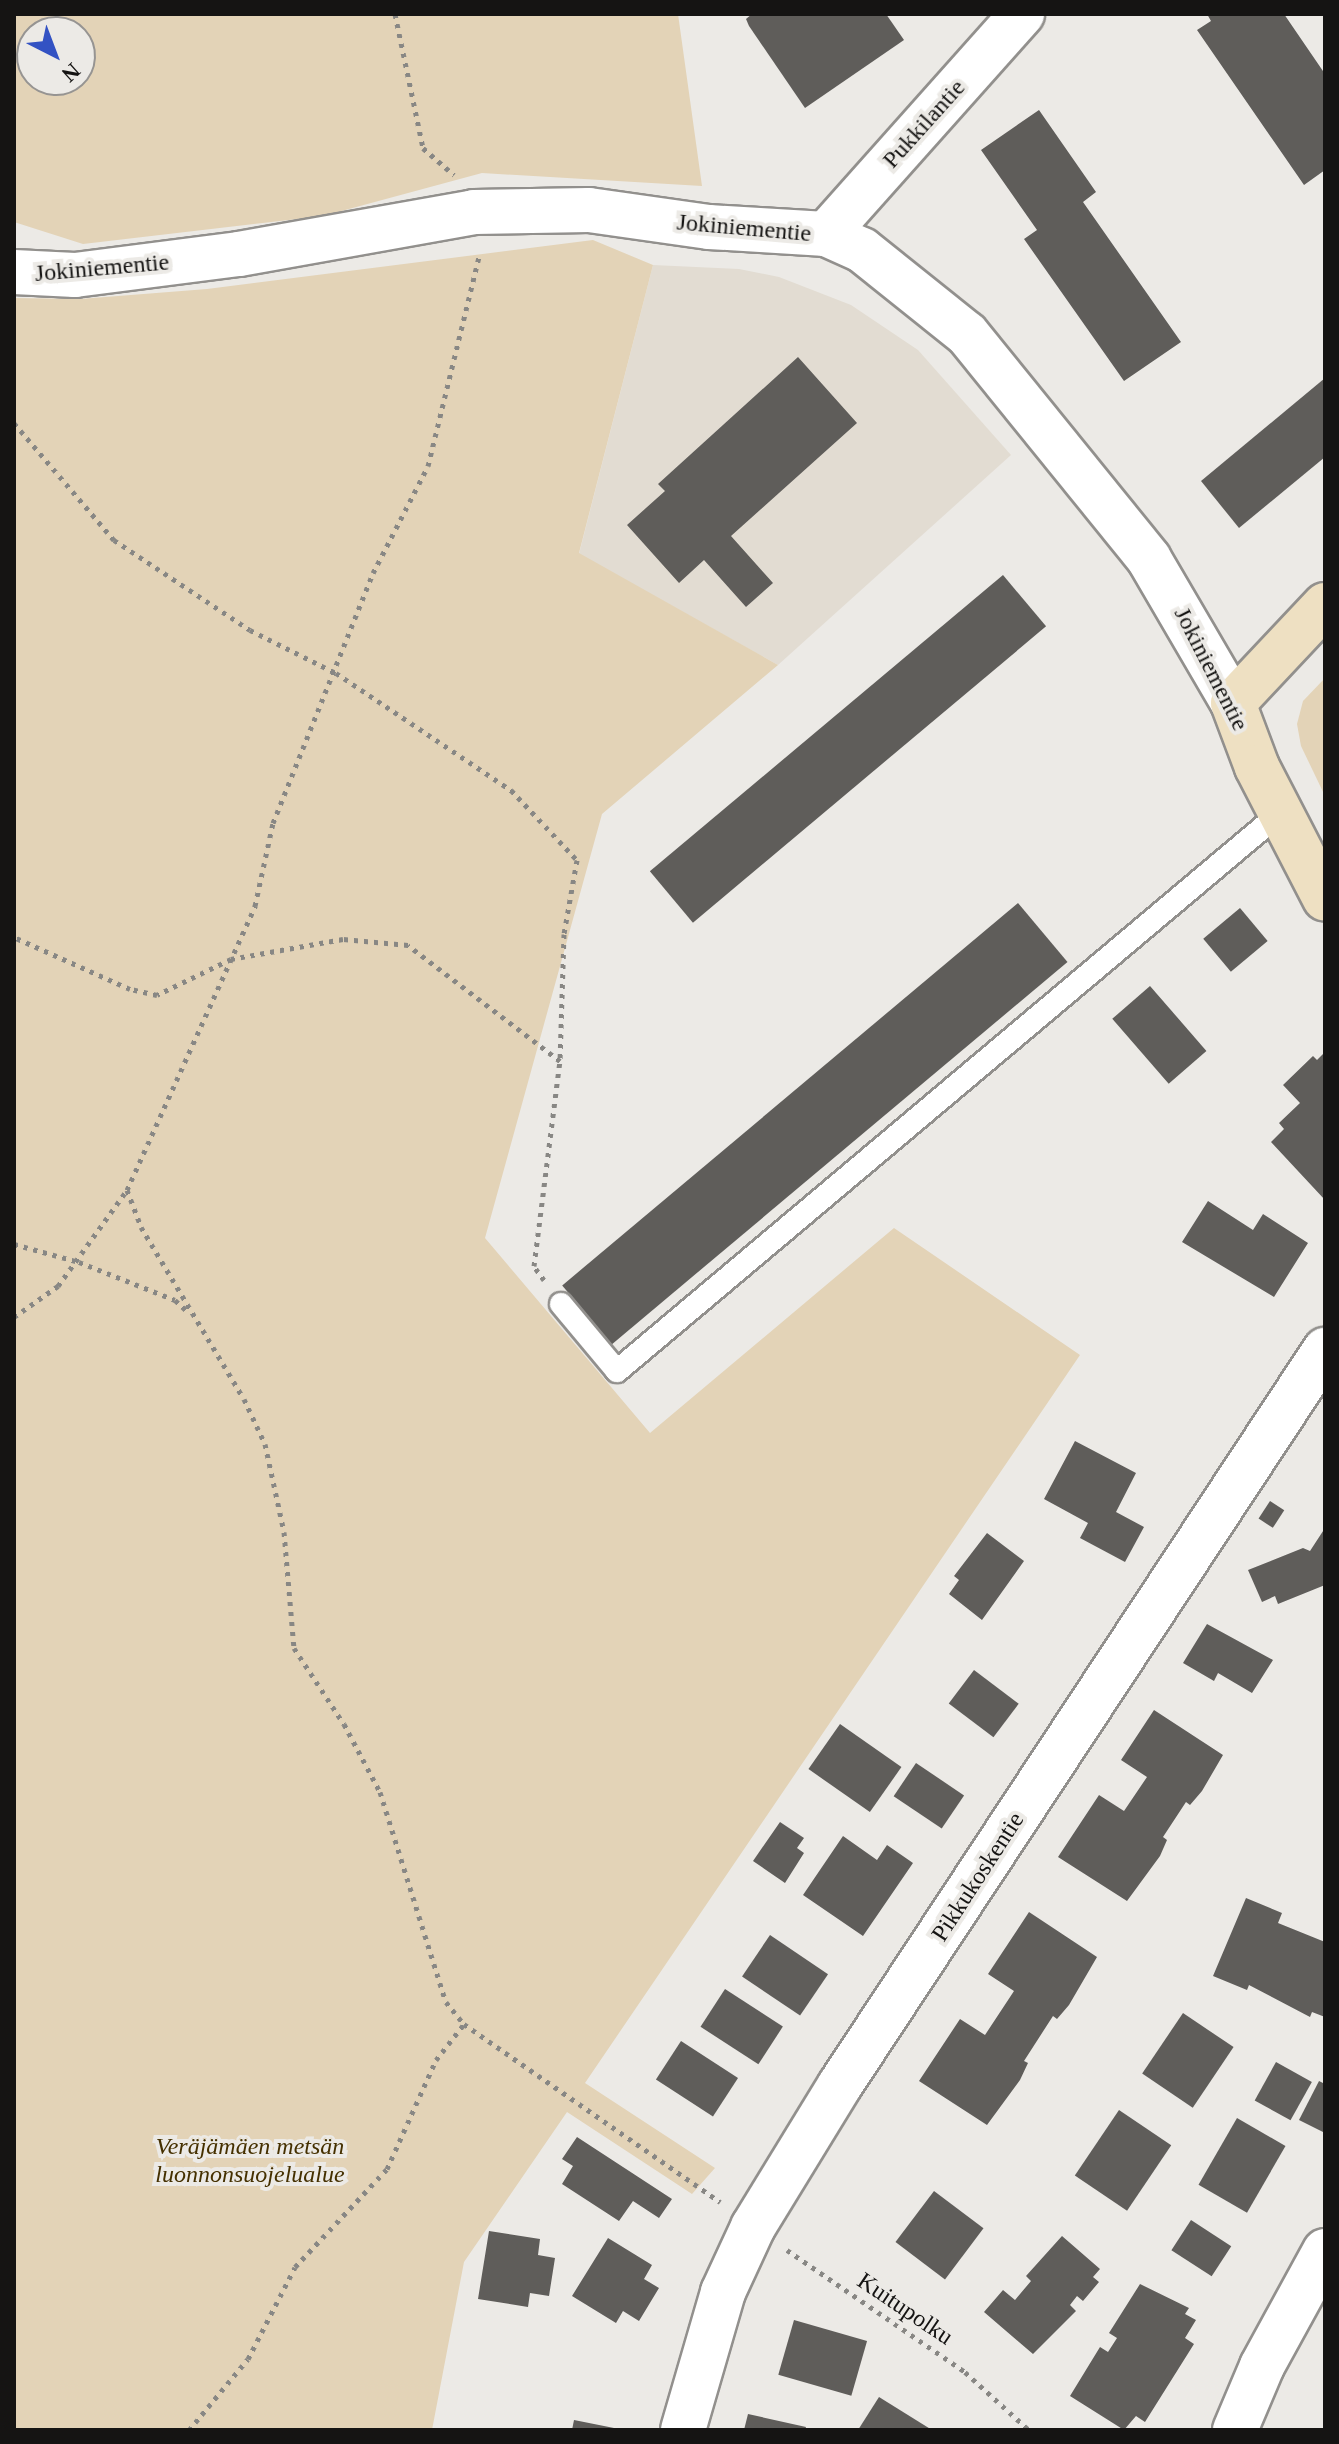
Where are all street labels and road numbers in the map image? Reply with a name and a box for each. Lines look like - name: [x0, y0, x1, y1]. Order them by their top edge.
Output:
- street label: Pukkilantie: [877, 74, 971, 174]
- street label: Jokiniementie: [676, 208, 812, 248]
- street label: Jokiniementie: [34, 248, 170, 288]
- street label: Jokiniementie: [1168, 602, 1254, 736]
- street label: Pikkukoskentie: [926, 1807, 1030, 1947]
- street label: Kuitupolku: [852, 2266, 958, 2352]

